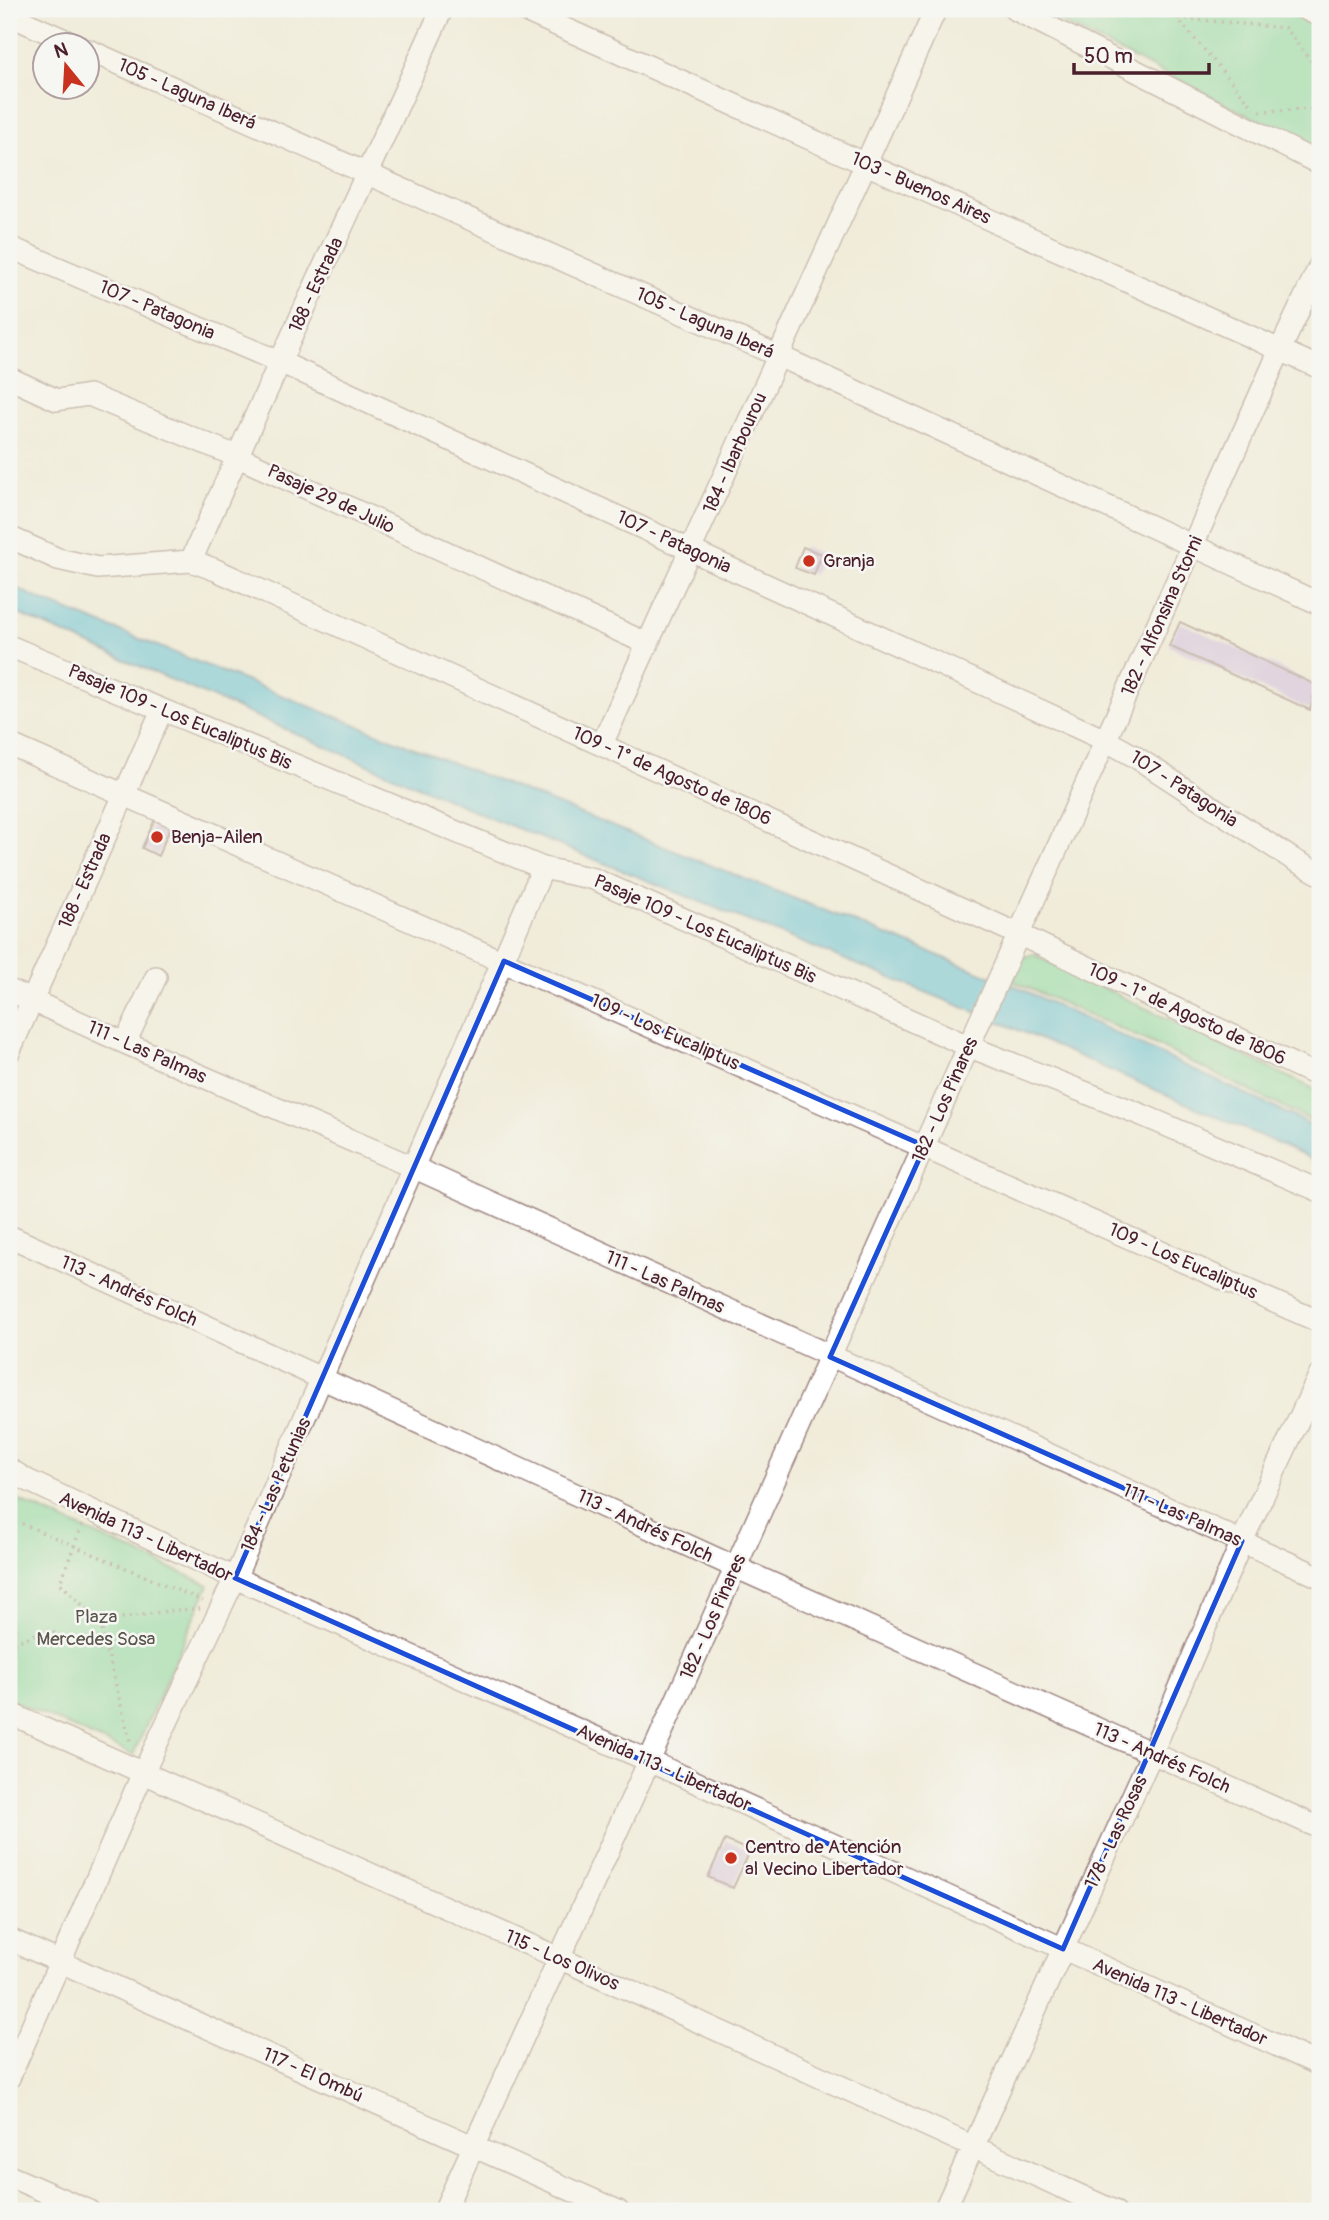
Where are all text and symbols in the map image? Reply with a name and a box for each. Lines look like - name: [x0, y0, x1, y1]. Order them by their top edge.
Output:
- north arrow: [32, 32, 102, 102]
- scale bar: [1074, 32, 1208, 76]
- text: N: [51, 37, 71, 64]
- text: 50 m: [1084, 43, 1133, 70]
- street label: 105 - Laguna Iberá: [114, 53, 260, 135]
- street label: 103 - Buenos Aires: [847, 146, 995, 230]
- street label: 188 - Estrada: [283, 233, 349, 337]
- street label: 107 - Patagonia: [95, 275, 219, 345]
- street label: 105 - Laguna Iberá: [632, 282, 778, 364]
- street label: 184 - Ibarbourou: [698, 389, 772, 517]
- street label: Pasaje 29 de Julio: [263, 459, 399, 539]
- street label: 107 - Patagonia: [613, 505, 735, 579]
- street label: 182 - Alfonsina Storni: [1116, 532, 1208, 700]
- place label: Granja: [823, 549, 875, 573]
- marker: Granja: [801, 553, 817, 569]
- street label: Pasaje 109 - Los Eucaliptus Bis: [64, 659, 296, 775]
- street label: 109 - 1° de Agosto de 1806: [568, 721, 776, 831]
- street label: 107 - Patagonia: [1126, 745, 1243, 833]
- place label: Benja-Ailen: [171, 825, 263, 849]
- street label: 188 - Estrada: [53, 829, 117, 933]
- marker: Benja-Ailen: [149, 829, 165, 845]
- street label: Pasaje 109 - Los Eucaliptus Bis: [590, 869, 820, 989]
- street label: 109 - 1° de Agosto de 1806: [1084, 957, 1290, 1071]
- street label: 109 - Los Eucaliptus: [587, 988, 744, 1076]
- street label: 111 - Las Palmas: [84, 1015, 211, 1089]
- street label: 182 - Los Pinares: [907, 1033, 984, 1167]
- street label: 109 - Los Eucaliptus: [1105, 1217, 1262, 1305]
- street label: 111 - Las Palmas: [602, 1245, 729, 1319]
- street label: 113 - Andrés Folch: [57, 1250, 201, 1332]
- street label: 184 - Las Petunias: [236, 1413, 317, 1556]
- street label: 111 - Las Palmas: [1119, 1478, 1246, 1552]
- street label: 113 - Andrés Folch: [573, 1484, 717, 1568]
- street label: Avenida 113 - Libertador: [55, 1486, 237, 1588]
- street label: 182 - Los Pinares: [675, 1550, 752, 1684]
- park label: Plaza Mercedes Sosa: [37, 1605, 156, 1651]
- street label: 113 - Andrés Folch: [1090, 1717, 1234, 1799]
- street label: Avenida 113 - Libertador: [573, 1719, 755, 1817]
- street label: 178 - Las Rosas: [1079, 1771, 1153, 1893]
- place label: Centro de Atención al Vecino Libertador: [745, 1835, 904, 1881]
- marker: Centro de Atención al Vecino Libertador: [723, 1850, 739, 1866]
- street label: 115 - Los Olivos: [501, 1924, 623, 1996]
- street label: Avenida 113 - Libertador: [1089, 1953, 1271, 2051]
- street label: 117 - El Ombú: [259, 2042, 367, 2108]

